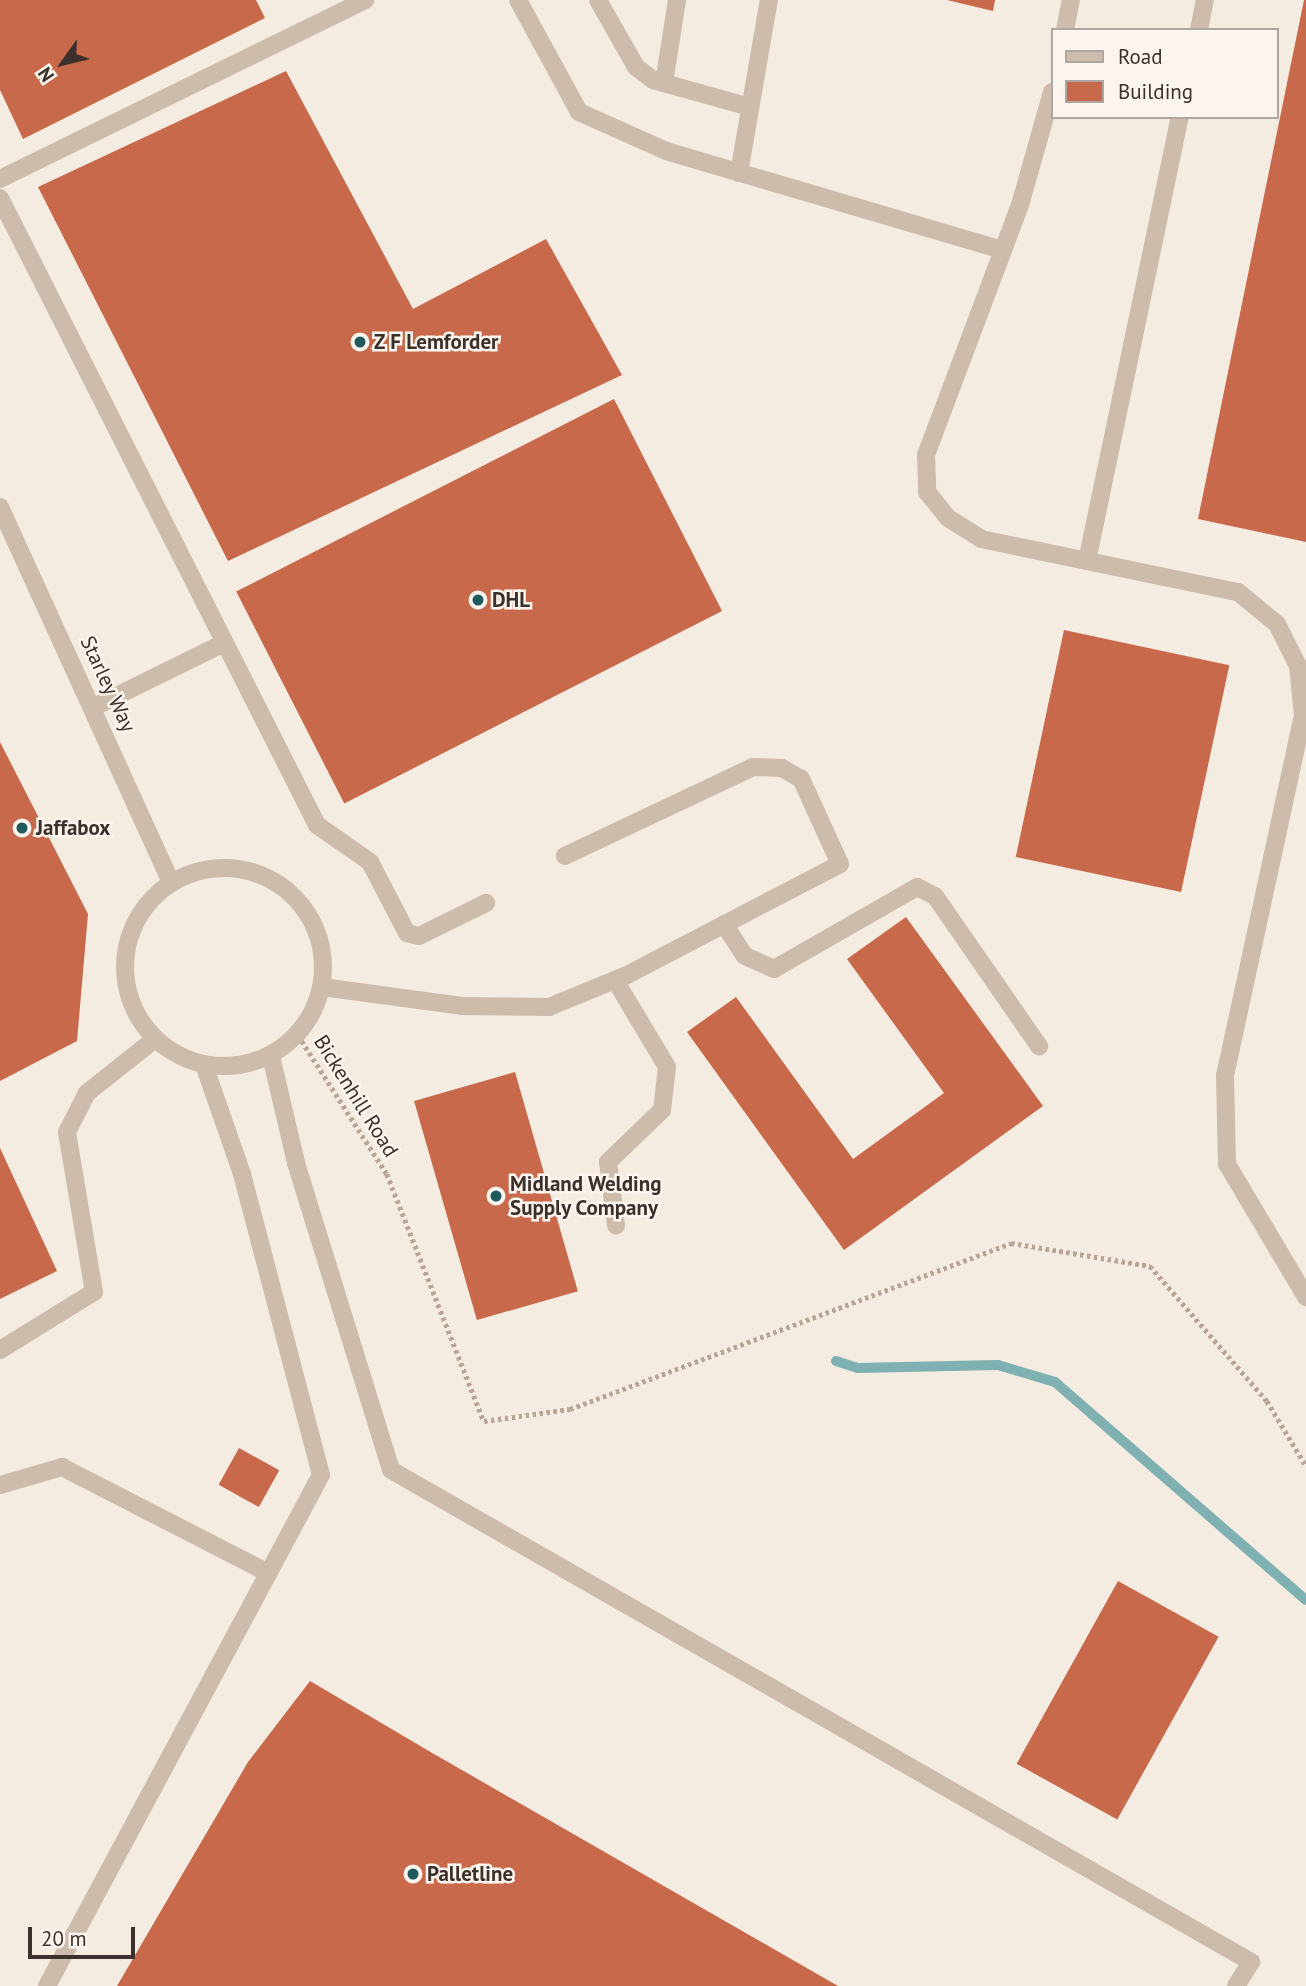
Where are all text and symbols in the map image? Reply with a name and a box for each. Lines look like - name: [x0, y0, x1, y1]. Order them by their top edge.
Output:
- north arrow: [28, 28, 98, 98]
- legend: [1050, 28, 1278, 119]
- text: Road: [1118, 43, 1162, 70]
- text: N: [32, 63, 59, 87]
- text: Building: [1118, 78, 1193, 105]
- place label: Z F Lemforder: [374, 329, 499, 355]
- marker: Z F Lemforder: [352, 334, 368, 350]
- place label: DHL: [492, 587, 530, 613]
- marker: DHL: [470, 592, 486, 608]
- street label: Starley Way: [75, 631, 141, 737]
- place label: Jaffabox: [36, 815, 110, 841]
- marker: Jaffabox: [14, 820, 30, 836]
- street label: Bickenhill Road: [309, 1030, 403, 1162]
- place label: Midland Welding Supply Company: [510, 1171, 662, 1221]
- marker: Midland Welding Supply Company: [488, 1188, 504, 1204]
- place label: Palletline: [427, 1861, 513, 1887]
- marker: Palletline: [405, 1866, 421, 1882]
- scale bar: [32, 1912, 138, 1956]
- text: 20 m: [41, 1925, 87, 1952]

